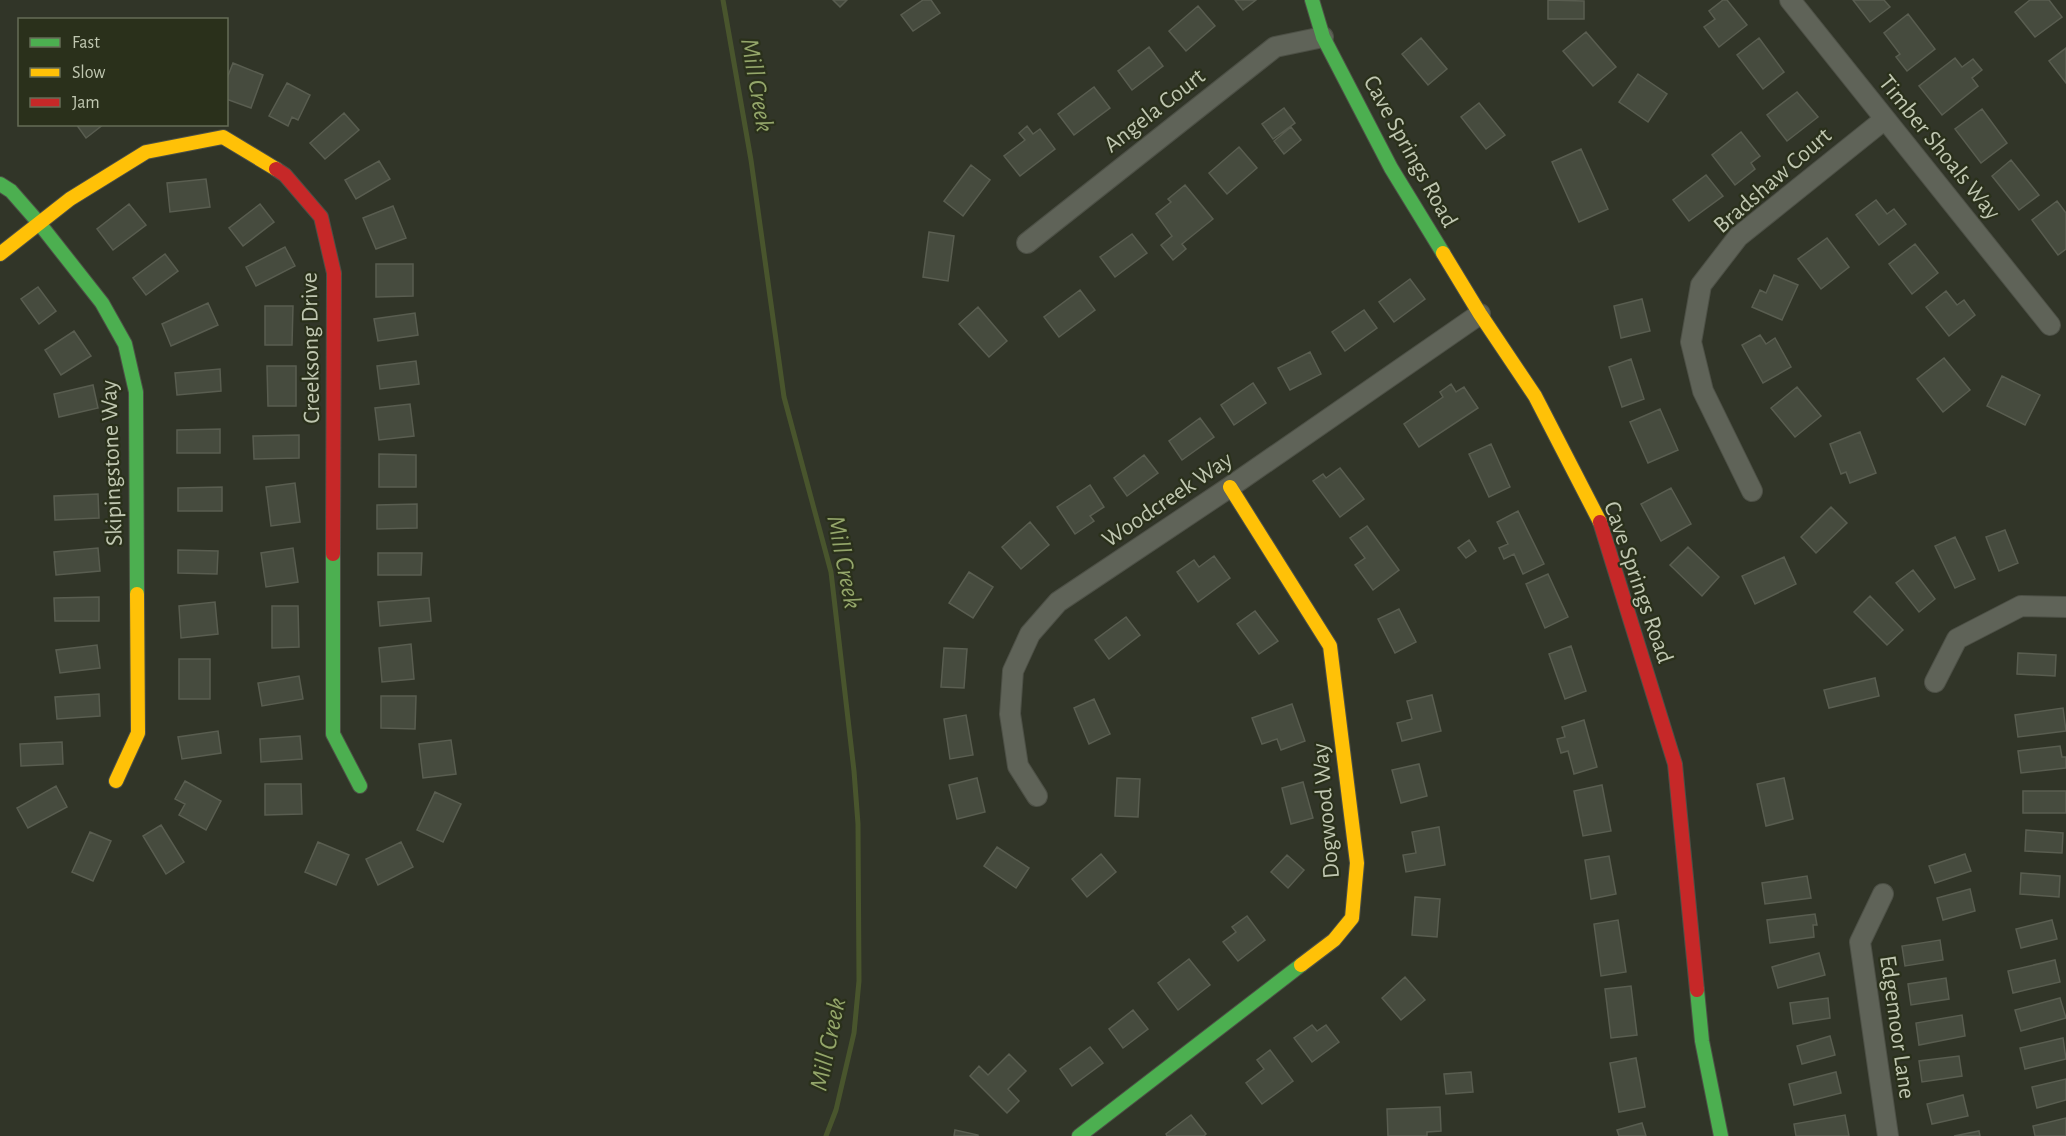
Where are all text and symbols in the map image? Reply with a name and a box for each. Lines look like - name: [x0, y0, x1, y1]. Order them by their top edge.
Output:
- legend: [18, 18, 228, 126]
- text: Fast: [72, 34, 100, 52]
- water label: Mill Creek: [736, 36, 778, 134]
- text: Slow: [72, 64, 105, 82]
- street label: Angela Court: [1100, 64, 1210, 157]
- street label: Cave Springs Road: [1359, 71, 1462, 231]
- street label: Timber Shoals Way: [1874, 71, 2005, 224]
- text: Jam: [72, 94, 100, 112]
- street label: Bradshaw Court: [1709, 123, 1836, 238]
- street label: Creeksong Drive: [298, 272, 324, 424]
- street label: Skipingstone Way: [97, 379, 127, 546]
- street label: Woodcreek Way: [1098, 448, 1237, 552]
- street label: Cave Springs Road: [1599, 498, 1677, 666]
- water label: Mill Creek: [822, 513, 866, 611]
- street label: Dogwood Way: [1308, 742, 1344, 880]
- street label: Edgemoor Lane: [1875, 954, 1919, 1100]
- water label: Mill Creek: [805, 995, 851, 1093]

